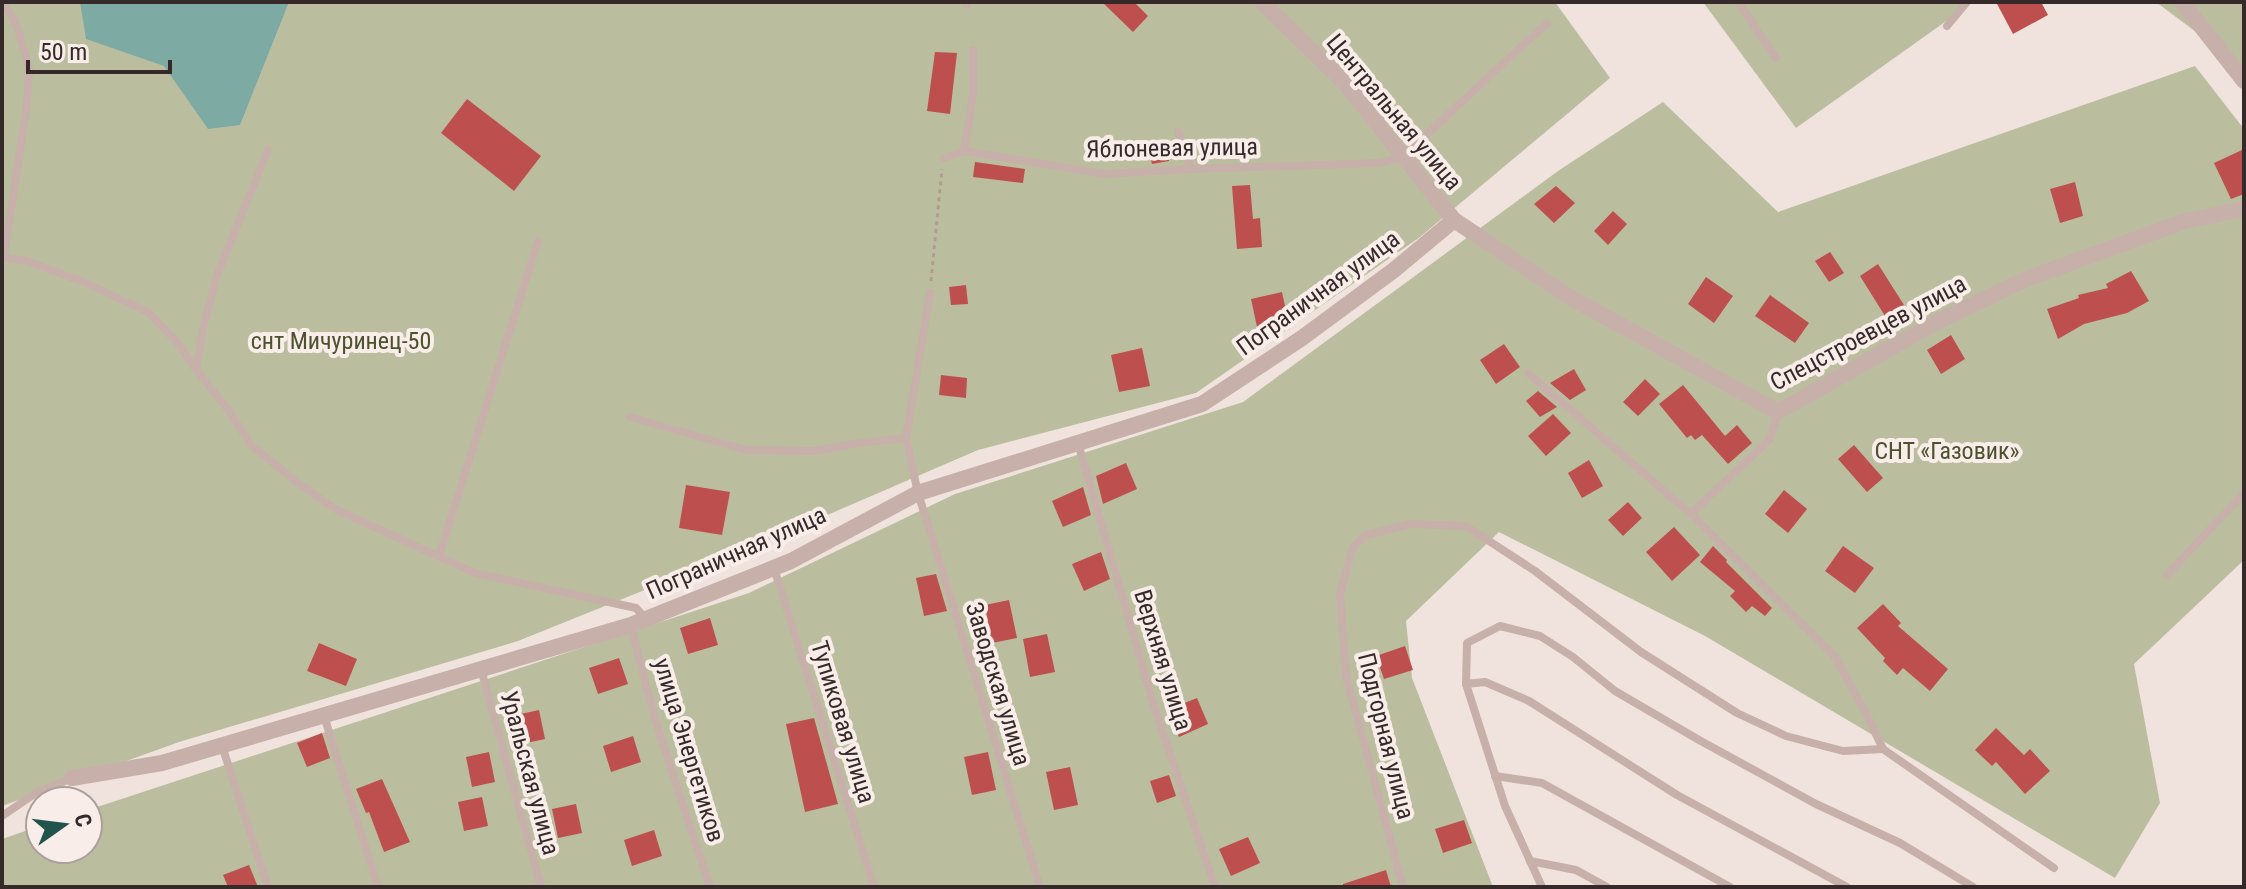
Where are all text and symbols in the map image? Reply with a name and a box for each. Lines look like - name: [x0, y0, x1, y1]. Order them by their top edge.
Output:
- scale bar: [28, 24, 170, 74]
- street label: Центральная улица: [1321, 28, 1467, 196]
- text: 50 m: [40, 38, 87, 66]
- street label: Яблоневая улица: [1086, 133, 1258, 163]
- street label: Пограничная улица: [1231, 225, 1405, 361]
- street label: Спецстроевцев улица: [1765, 270, 1971, 396]
- park label: снт Мичуринец-50: [251, 327, 431, 355]
- park label: СНТ «Газовик»: [1874, 437, 2020, 465]
- street label: Пограничная улица: [642, 501, 830, 605]
- street label: Верхняя улица: [1128, 586, 1198, 734]
- street label: Заводская улица: [960, 599, 1036, 769]
- street label: Тупиковая улица: [805, 638, 881, 806]
- street label: Подгорная улица: [1352, 650, 1420, 822]
- street label: улица Энергетиков: [648, 655, 730, 845]
- street label: Уральская улица: [495, 688, 565, 858]
- north arrow: [24, 785, 104, 865]
- text: С: [69, 811, 97, 829]

